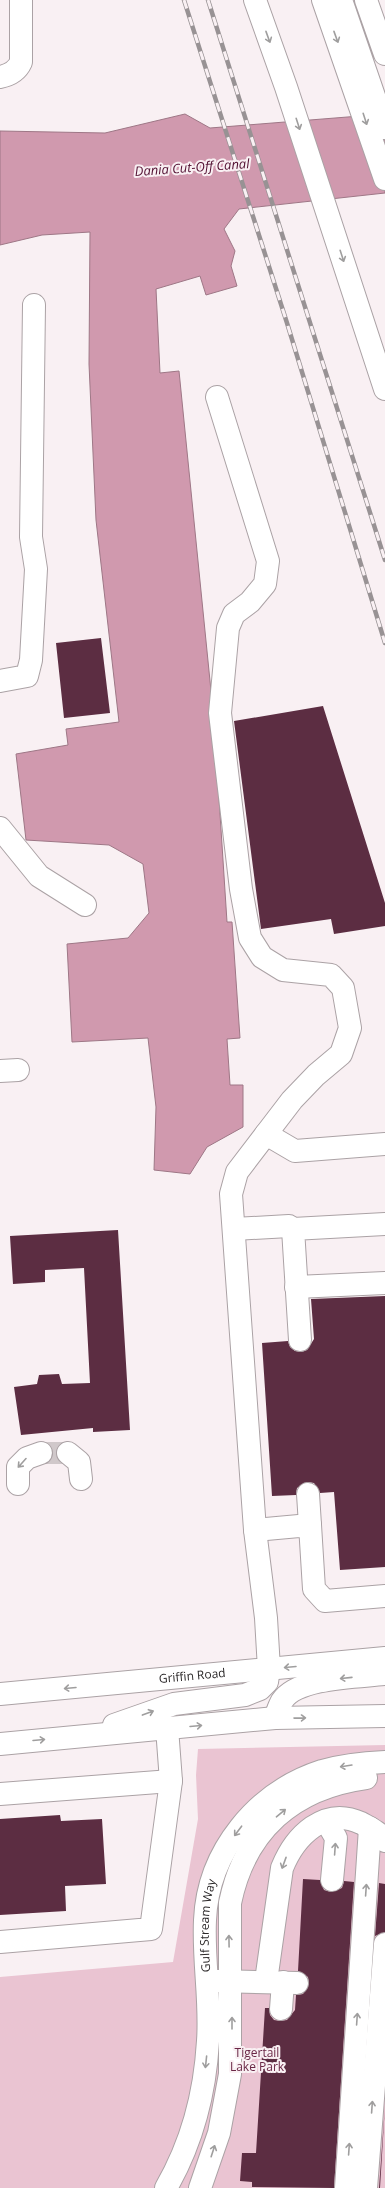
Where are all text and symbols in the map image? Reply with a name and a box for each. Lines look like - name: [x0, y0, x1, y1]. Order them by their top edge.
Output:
- one-way arrow: [265, 30, 272, 43]
- one-way arrow: [333, 30, 341, 42]
- one-way arrow: [362, 113, 369, 126]
- one-way arrow: [295, 117, 302, 130]
- water label: Dania Cut-Off Canal: [134, 154, 251, 180]
- one-way arrow: [339, 249, 346, 262]
- one-way arrow: [18, 1458, 27, 1468]
- one-way arrow: [284, 1663, 297, 1671]
- street label: Griffin Road: [158, 1664, 226, 1687]
- one-way arrow: [340, 1674, 353, 1682]
- one-way arrow: [64, 1684, 77, 1692]
- one-way arrow: [142, 1709, 154, 1717]
- one-way arrow: [293, 1714, 306, 1722]
- one-way arrow: [189, 1722, 202, 1729]
- one-way arrow: [32, 1736, 45, 1744]
- one-way arrow: [340, 1762, 353, 1770]
- one-way arrow: [276, 1809, 286, 1818]
- one-way arrow: [234, 1825, 242, 1836]
- one-way arrow: [331, 1843, 338, 1856]
- one-way arrow: [280, 1857, 288, 1869]
- street label: Gulf Stream Way: [196, 1876, 220, 1973]
- one-way arrow: [363, 1884, 370, 1897]
- one-way arrow: [225, 1935, 233, 1948]
- one-way arrow: [354, 2013, 361, 2026]
- one-way arrow: [228, 2017, 236, 2030]
- park label: Tigertail Lake Park: [230, 2044, 285, 2075]
- one-way arrow: [203, 2055, 210, 2068]
- one-way arrow: [369, 2101, 376, 2114]
- one-way arrow: [345, 2143, 352, 2156]
- one-way arrow: [210, 2145, 217, 2158]

